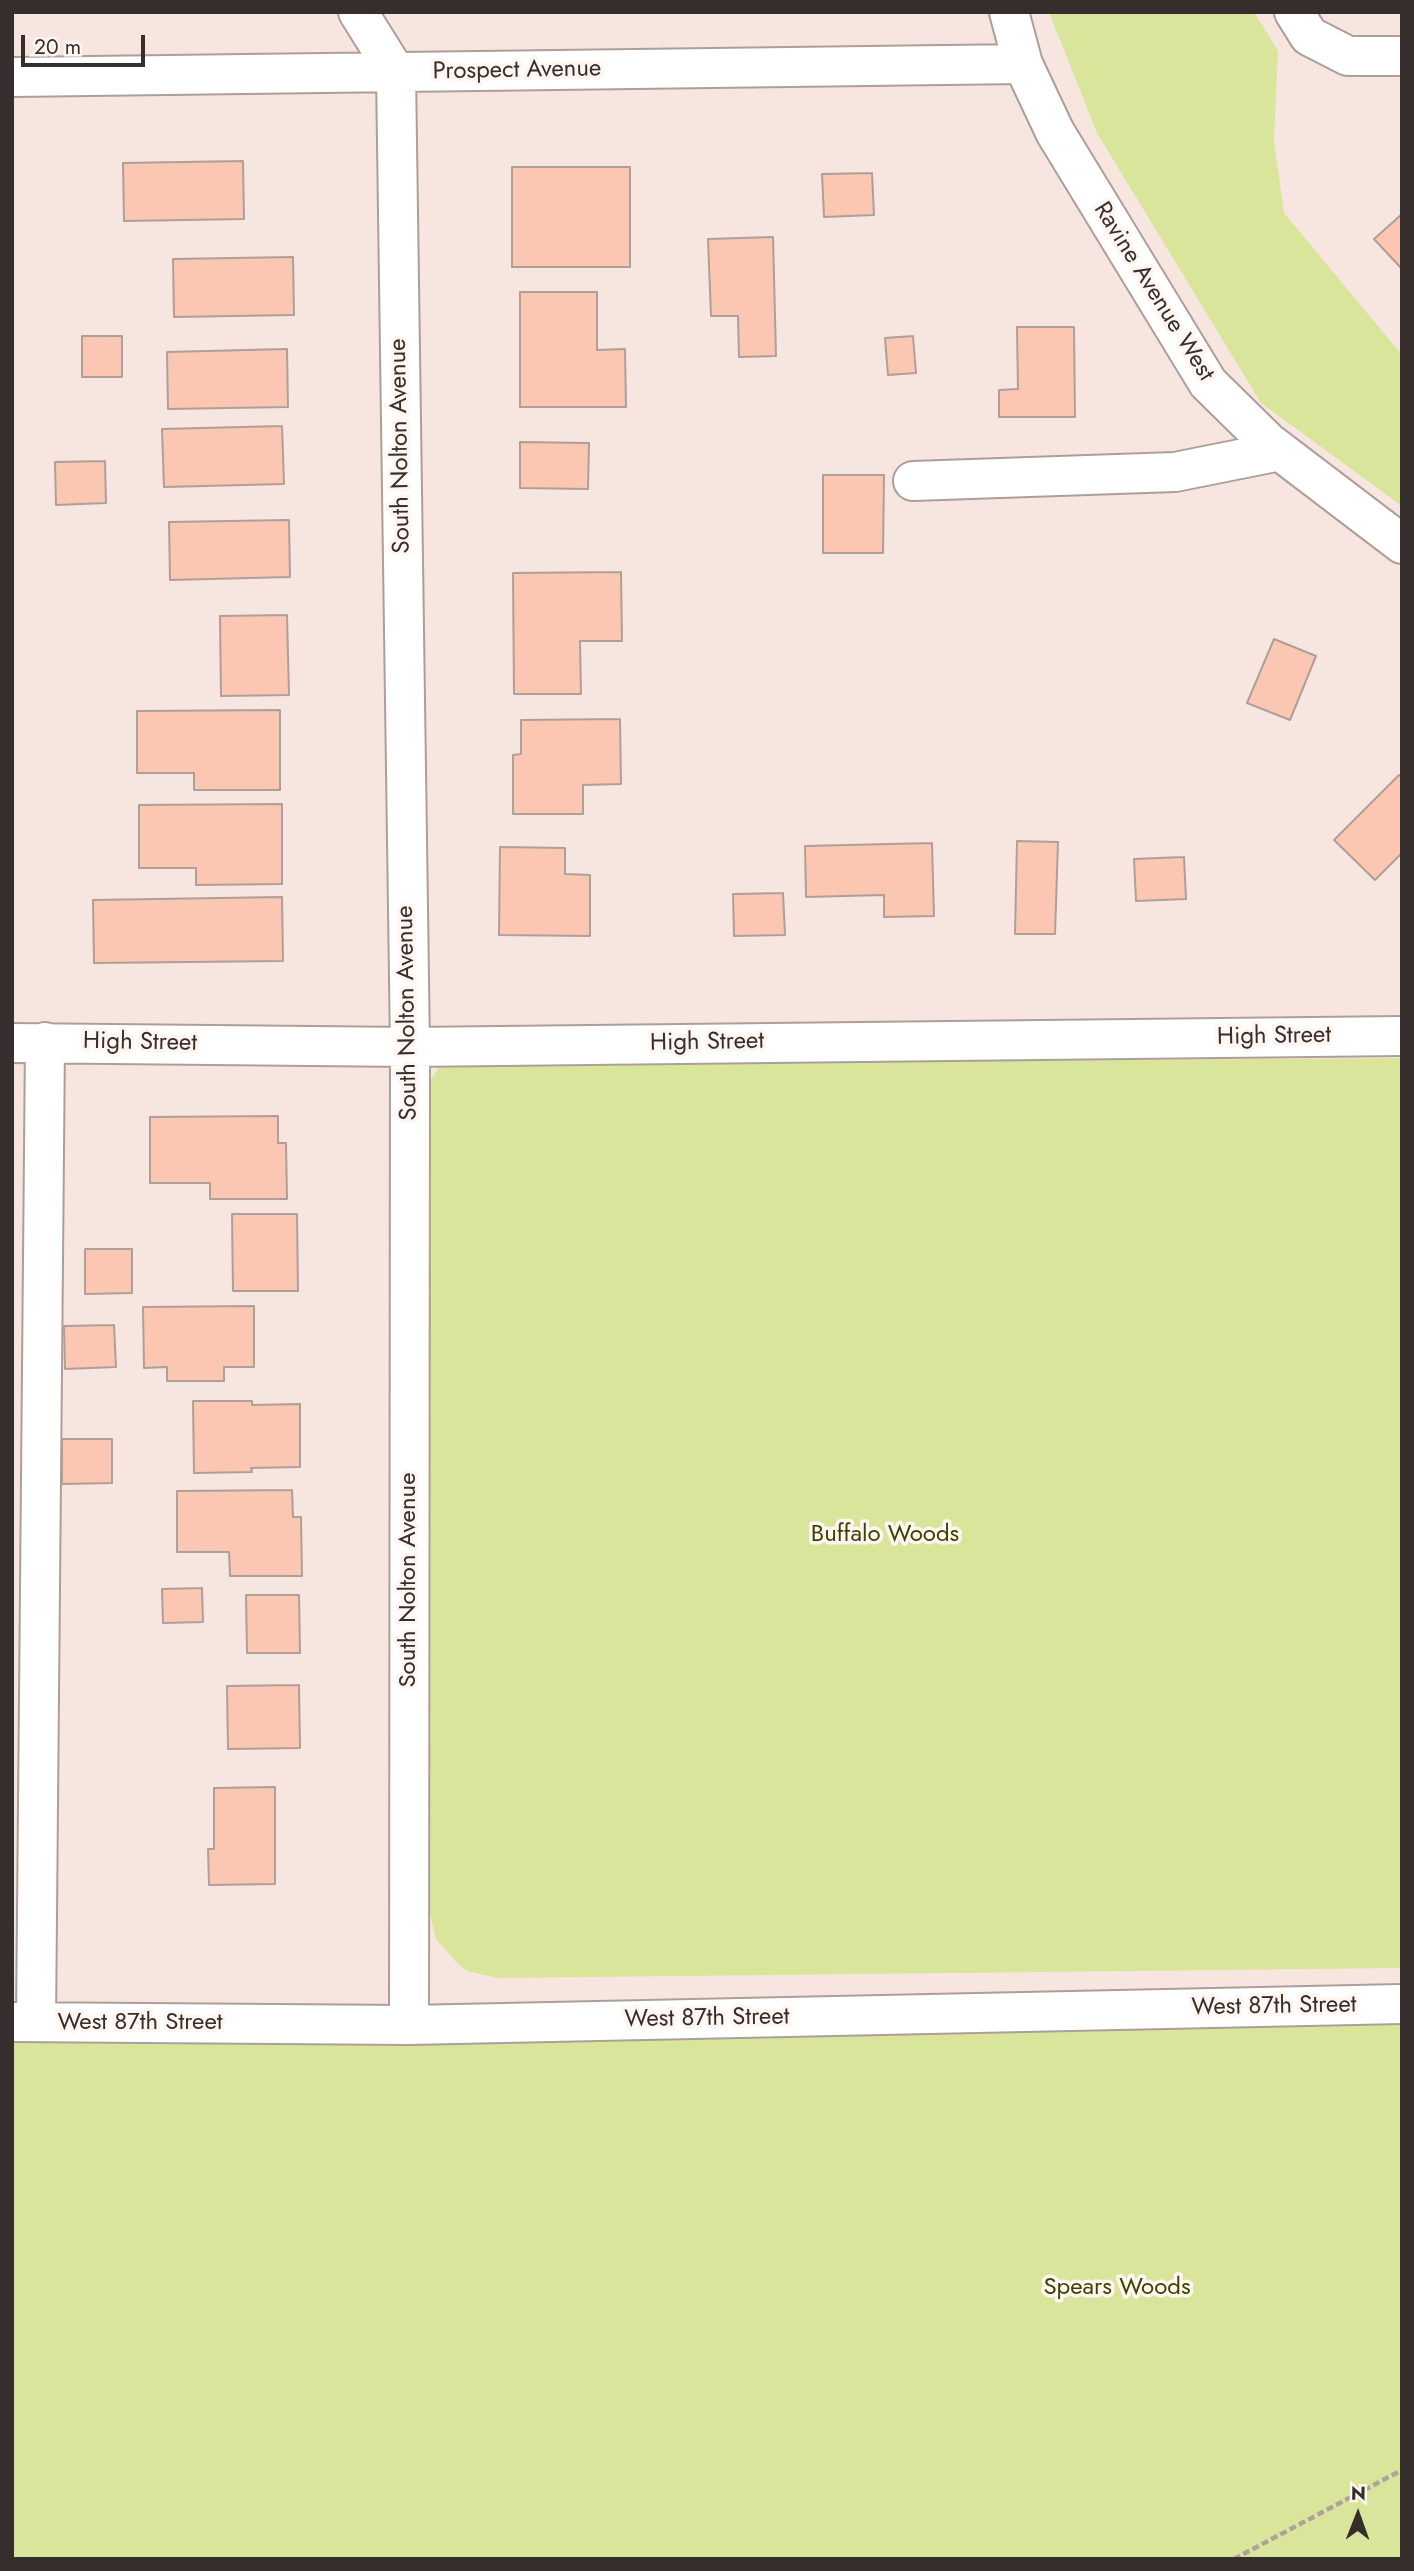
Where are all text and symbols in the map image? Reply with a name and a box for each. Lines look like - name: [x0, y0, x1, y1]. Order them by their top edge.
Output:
- scale bar: [24, 21, 149, 65]
- text: 20 m: [34, 32, 81, 62]
- street label: Prospect Avenue: [432, 55, 602, 87]
- street label: Ravine Avenue West: [1086, 197, 1220, 387]
- street label: South Nolton Avenue: [385, 338, 417, 554]
- street label: South Nolton Avenue: [392, 905, 424, 1121]
- street label: High Street: [1217, 1022, 1331, 1052]
- street label: High Street: [83, 1028, 197, 1058]
- street label: High Street: [650, 1028, 764, 1058]
- street label: South Nolton Avenue: [395, 1472, 423, 1688]
- park label: Buffalo Woods: [811, 1521, 959, 1549]
- street label: West 87th Street: [1191, 1991, 1357, 2023]
- street label: West 87th Street: [624, 2003, 790, 2035]
- street label: West 87th Street: [58, 2009, 222, 2037]
- park label: Spears Woods: [1043, 2274, 1191, 2302]
- north arrow: [1323, 2480, 1393, 2550]
- text: N: [1351, 2480, 1366, 2507]

